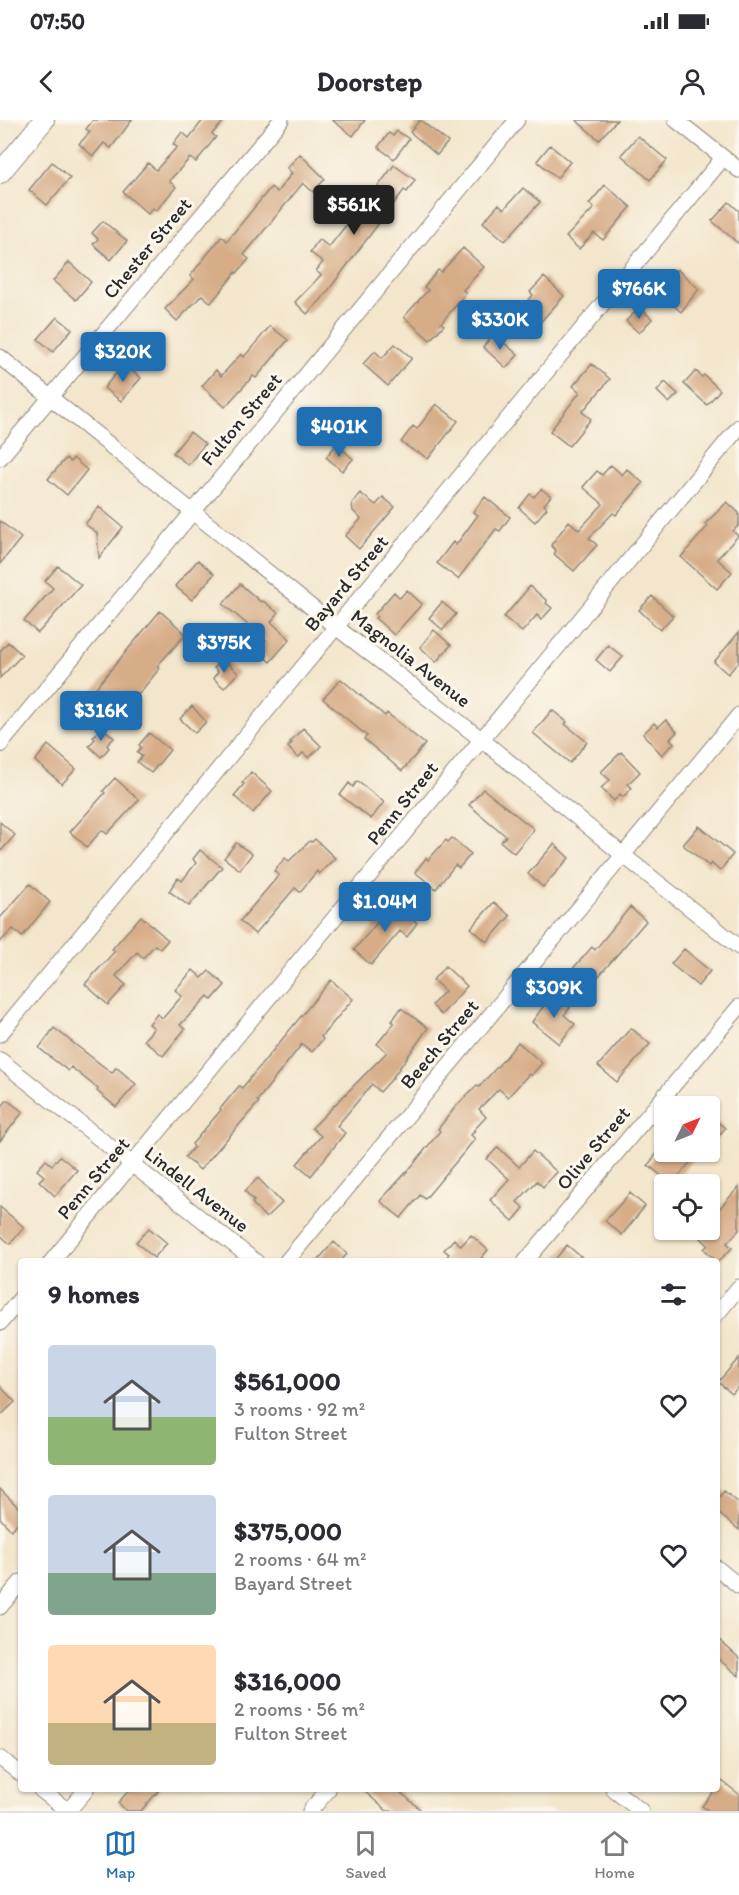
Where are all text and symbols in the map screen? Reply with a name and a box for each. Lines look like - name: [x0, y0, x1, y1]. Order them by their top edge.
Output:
- text: 07:50: [30, 8, 85, 35]
- icon: back: [30, 65, 63, 98]
- text: Doorstep: [317, 65, 422, 98]
- icon: person: [676, 65, 709, 98]
- pin: $561K: [312, 185, 396, 236]
- street label: Chester Street: [98, 192, 196, 304]
- text: $561K: [327, 192, 381, 216]
- pin: $766K: [597, 269, 681, 320]
- text: $766K: [612, 276, 666, 300]
- pin: $330K: [458, 300, 542, 351]
- text: $330K: [471, 307, 529, 331]
- pin: $320K: [81, 332, 165, 383]
- text: $320K: [95, 339, 151, 363]
- street label: Fulton Street: [195, 368, 287, 470]
- pin: $401K: [297, 407, 381, 458]
- text: $401K: [311, 414, 367, 438]
- street label: Bayard Street: [299, 530, 393, 636]
- street label: Magnolia Avenue: [346, 604, 476, 712]
- pin: $375K: [182, 623, 266, 674]
- text: $375K: [197, 630, 251, 654]
- pin: $316K: [59, 691, 143, 742]
- text: $316K: [74, 698, 128, 722]
- street label: Penn Street: [361, 756, 443, 849]
- pin: $1.04M: [336, 882, 434, 933]
- text: $1.04M: [353, 889, 417, 913]
- pin: $309K: [512, 968, 596, 1019]
- text: $309K: [526, 975, 582, 999]
- street label: Beech Street: [395, 994, 484, 1094]
- north arrow: [654, 1096, 720, 1162]
- map controls: [654, 1096, 720, 1240]
- street label: Olive Street: [551, 1101, 635, 1195]
- street label: Penn Street: [52, 1132, 135, 1224]
- street label: Lindell Avenue: [140, 1141, 254, 1237]
- button: locate: [654, 1174, 720, 1240]
- text: 9 homes: [48, 1278, 140, 1310]
- icon: filters: [657, 1278, 690, 1311]
- text: $561,000: [234, 1365, 341, 1397]
- icon: home: [96, 1369, 168, 1441]
- icon: heart: [657, 1389, 690, 1422]
- text: 3 rooms · 92 m²: [234, 1397, 365, 1421]
- text: Fulton Street: [234, 1421, 347, 1445]
- text: $375,000: [234, 1515, 342, 1547]
- icon: home: [96, 1519, 168, 1591]
- icon: heart: [657, 1539, 690, 1572]
- text: 2 rooms · 64 m²: [234, 1547, 366, 1571]
- text: Bayard Street: [234, 1571, 352, 1595]
- text: $316,000: [234, 1665, 341, 1697]
- icon: home: [96, 1669, 168, 1741]
- icon: heart: [657, 1689, 690, 1722]
- text: 2 rooms · 56 m²: [234, 1697, 365, 1721]
- text: Fulton Street: [234, 1721, 347, 1745]
- tab: Map: [104, 1827, 137, 1882]
- tab: Saved: [345, 1827, 386, 1882]
- tab: Home: [595, 1827, 635, 1882]

